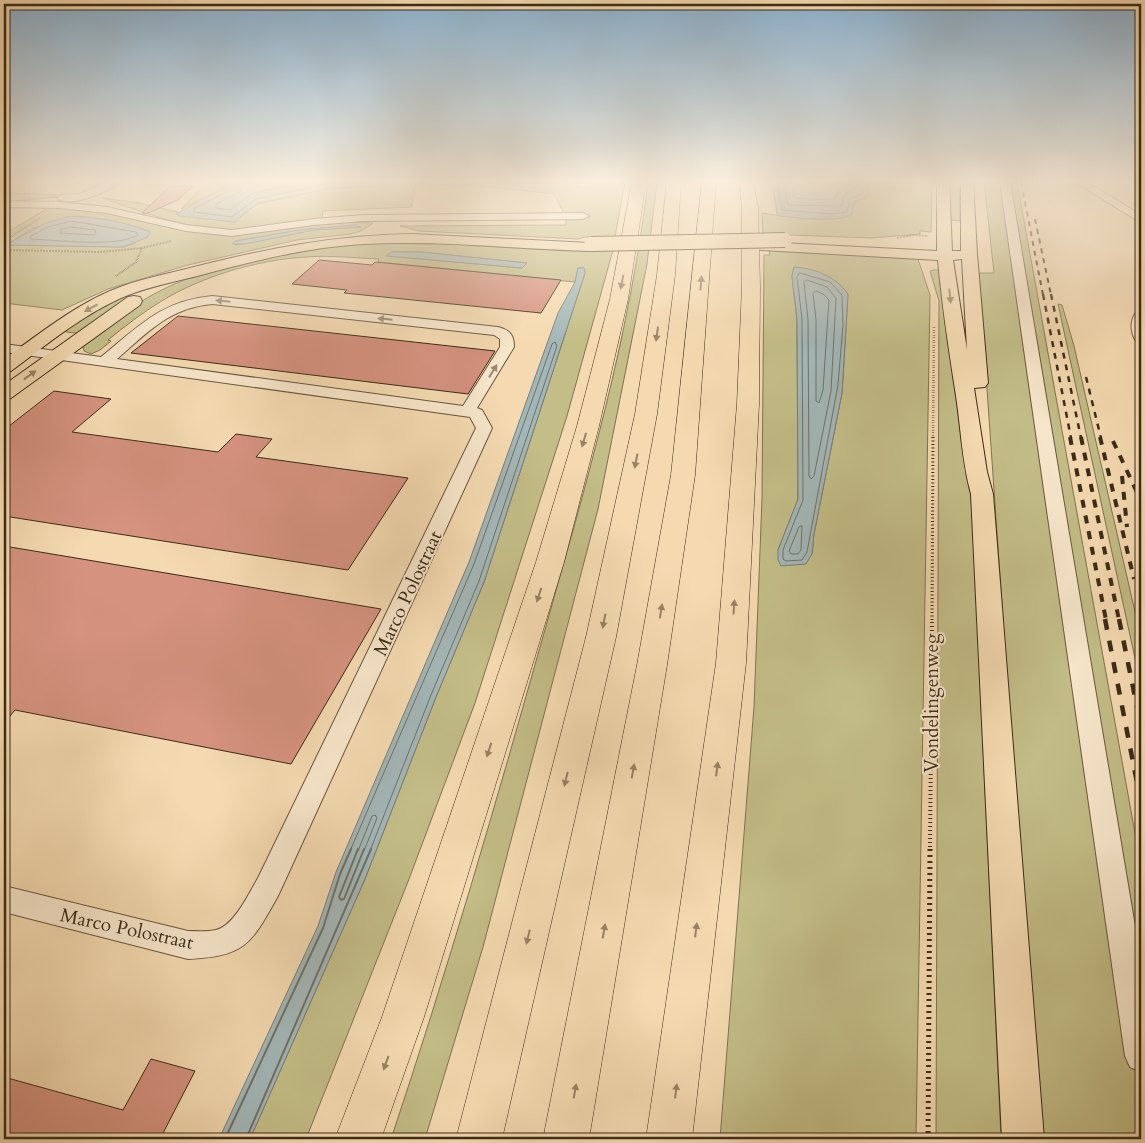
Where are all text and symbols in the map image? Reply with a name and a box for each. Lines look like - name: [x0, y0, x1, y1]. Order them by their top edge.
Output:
- one-way arrow: [618, 274, 626, 290]
- one-way arrow: [697, 275, 705, 291]
- one-way arrow: [946, 288, 954, 304]
- one-way arrow: [215, 297, 231, 305]
- one-way arrow: [84, 304, 99, 312]
- one-way arrow: [377, 314, 393, 322]
- one-way arrow: [653, 327, 661, 343]
- one-way arrow: [488, 364, 497, 377]
- one-way arrow: [23, 370, 37, 380]
- one-way arrow: [580, 432, 588, 447]
- one-way arrow: [632, 454, 640, 470]
- street label: Marco Polostraat: [368, 527, 448, 660]
- one-way arrow: [534, 588, 542, 603]
- one-way arrow: [731, 599, 739, 615]
- one-way arrow: [657, 603, 665, 619]
- one-way arrow: [600, 613, 608, 628]
- street label: Vondelingenweg: [919, 633, 945, 773]
- one-way arrow: [485, 743, 493, 758]
- one-way arrow: [713, 760, 721, 776]
- one-way arrow: [629, 763, 637, 779]
- one-way arrow: [562, 771, 570, 786]
- street label: Marco Polostraat: [58, 902, 196, 956]
- one-way arrow: [692, 921, 700, 937]
- one-way arrow: [600, 923, 608, 939]
- one-way arrow: [524, 929, 532, 944]
- one-way arrow: [382, 1056, 390, 1071]
- one-way arrow: [571, 1083, 579, 1099]
- one-way arrow: [672, 1083, 680, 1099]

